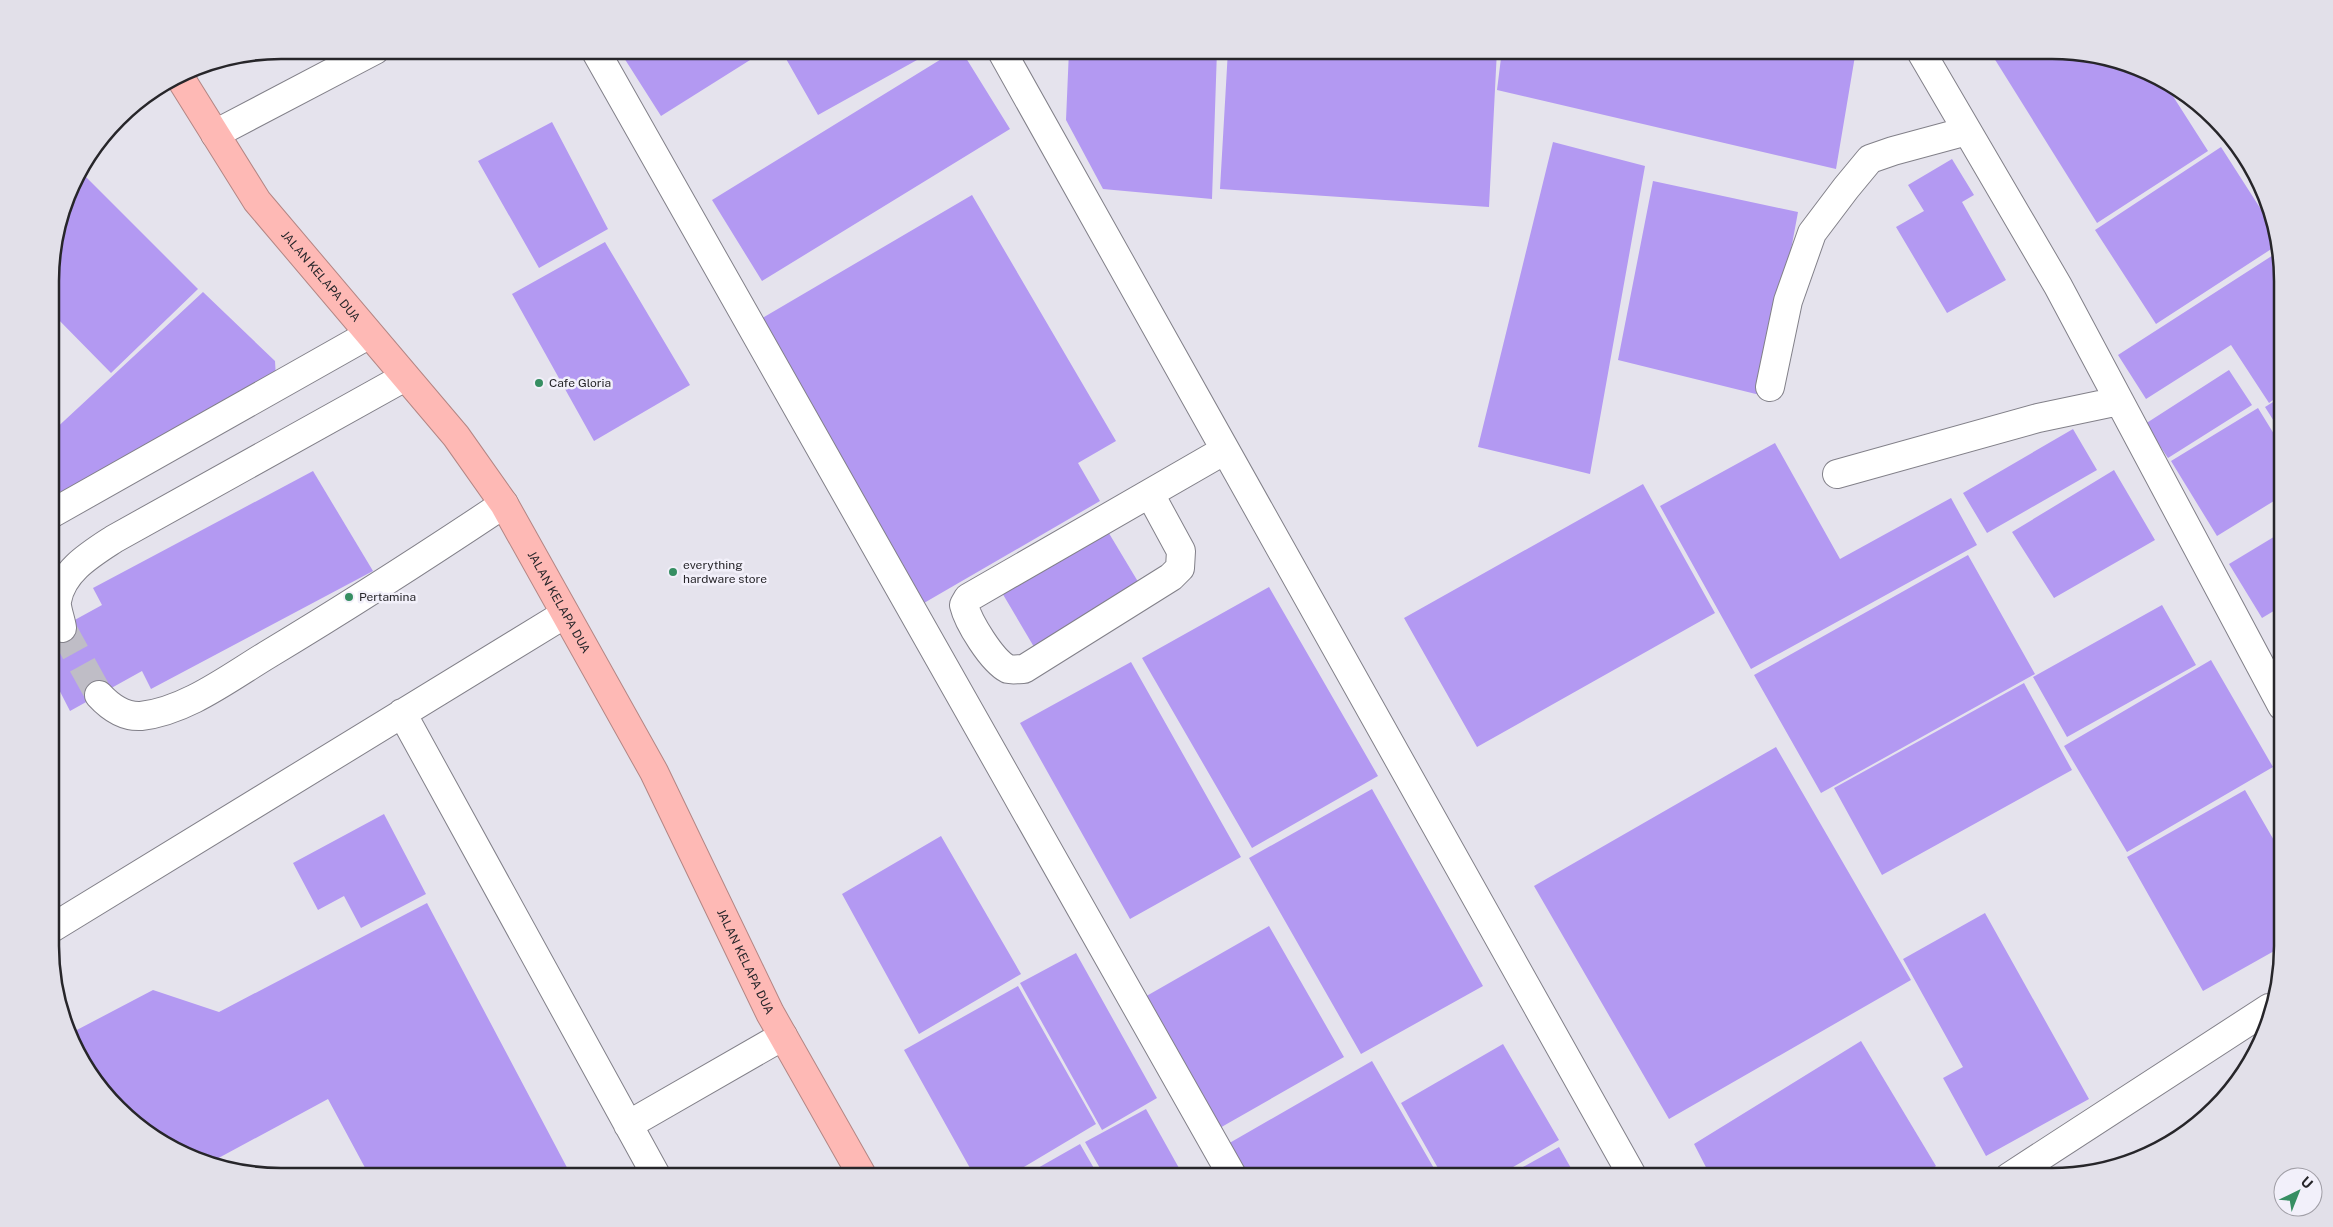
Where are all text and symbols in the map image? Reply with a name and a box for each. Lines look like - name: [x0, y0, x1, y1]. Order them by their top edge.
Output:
- street label: JALAN KELAPA DUA: [278, 228, 364, 325]
- place label: Cafe Gloria: [549, 376, 611, 390]
- marker: Cafe Gloria: [533, 377, 545, 389]
- street label: JALAN KELAPA DUA: [525, 549, 593, 656]
- place label: everything hardware store: [683, 558, 767, 586]
- marker: everything hardware store: [667, 566, 679, 578]
- place label: Pertamina: [359, 590, 416, 604]
- marker: Pertamina: [343, 591, 355, 603]
- street label: JALAN KELAPA DUA: [714, 907, 777, 1017]
- north arrow: [2273, 1167, 2323, 1217]
- text: U: [2298, 1173, 2316, 1192]

